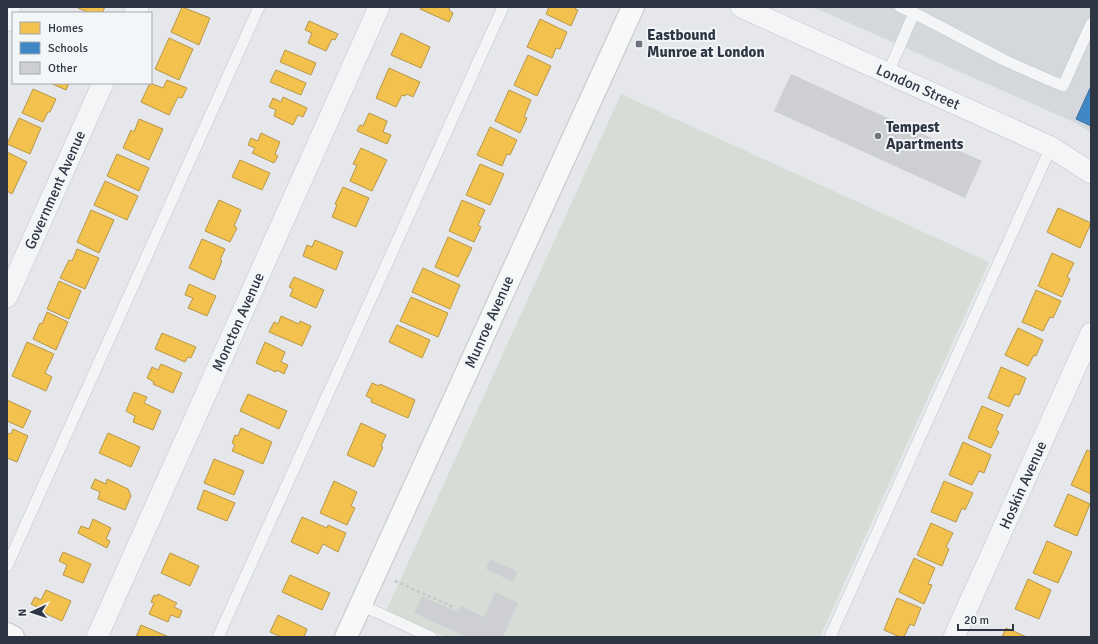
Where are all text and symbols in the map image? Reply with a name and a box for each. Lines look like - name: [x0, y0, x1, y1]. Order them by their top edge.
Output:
- legend: [12, 12, 152, 84]
- text: Homes: [48, 21, 83, 36]
- place label: Eastbound Munroe at London: [647, 26, 765, 61]
- marker: Eastbound Munroe at London: [634, 39, 644, 49]
- text: Schools: [48, 41, 88, 56]
- text: Other: [48, 61, 78, 76]
- street label: London Street: [873, 61, 963, 113]
- place label: Tempest Apartments: [886, 118, 964, 153]
- street label: Government Avenue: [21, 128, 89, 252]
- marker: Tempest Apartments: [873, 131, 883, 141]
- street label: Moncton Avenue: [208, 270, 268, 374]
- street label: Munroe Avenue: [461, 273, 517, 371]
- street label: Hoskin Avenue: [996, 438, 1050, 532]
- north arrow: [12, 592, 52, 632]
- scale bar: [958, 606, 1013, 632]
- text: N: [16, 608, 29, 617]
- text: 20 m: [964, 613, 989, 628]

